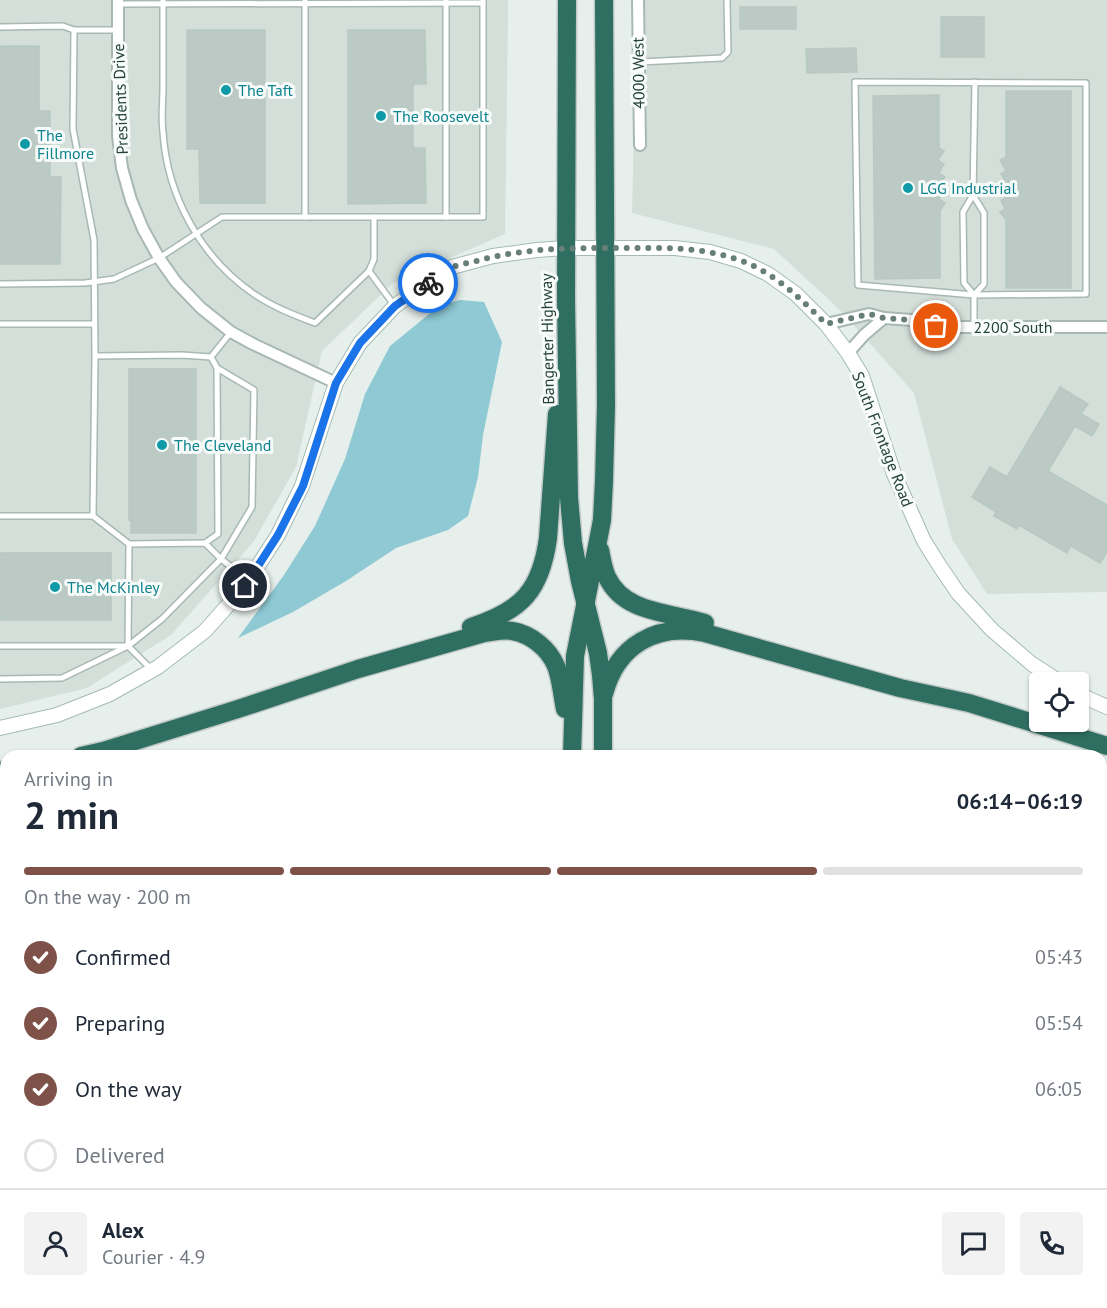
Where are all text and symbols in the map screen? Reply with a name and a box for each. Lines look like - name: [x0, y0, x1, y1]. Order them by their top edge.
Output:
- street label: 4000 West: [627, 36, 649, 109]
- street label: Presidents Drive: [108, 43, 132, 155]
- place label: The Taft: [238, 80, 294, 100]
- marker: The Taft: [219, 83, 233, 97]
- place label: The Roosevelt: [393, 106, 490, 126]
- marker: The Roosevelt: [374, 109, 388, 123]
- place label: The Fillmore: [37, 125, 94, 163]
- marker: The Fillmore: [18, 137, 32, 151]
- place label: LGG Industrial: [920, 178, 1017, 198]
- marker: LGG Industrial: [901, 181, 915, 195]
- courier: [398, 253, 458, 313]
- icon: bike: [412, 267, 445, 300]
- street label: Bangerter Highway: [536, 273, 558, 405]
- pin: [910, 300, 961, 351]
- icon: bag: [919, 309, 952, 342]
- street label: 2200 South: [973, 317, 1053, 337]
- street label: South Frontage Road: [848, 368, 918, 510]
- place label: The Cleveland: [174, 435, 271, 455]
- marker: The Cleveland: [155, 438, 169, 452]
- pin: [219, 560, 270, 611]
- icon: home: [228, 569, 261, 602]
- place label: The McKinley: [67, 577, 160, 597]
- marker: The McKinley: [48, 580, 62, 594]
- map controls: [1029, 672, 1089, 732]
- button: locate: [1029, 672, 1089, 732]
- text: Arriving in: [24, 766, 113, 792]
- text: 06:14–06:19: [957, 787, 1083, 815]
- text: 2 min: [24, 789, 119, 840]
- text: On the way · 200 m: [24, 884, 191, 910]
- icon: check: [24, 941, 57, 974]
- text: Confirmed: [75, 943, 171, 971]
- text: 05:43: [1035, 944, 1083, 970]
- icon: check: [24, 1007, 57, 1040]
- text: Preparing: [75, 1009, 165, 1037]
- text: 05:54: [1035, 1010, 1083, 1036]
- icon: check: [24, 1073, 57, 1106]
- text: On the way: [75, 1075, 182, 1103]
- text: 06:05: [1035, 1076, 1083, 1102]
- text: Delivered: [75, 1141, 165, 1169]
- button: person: [24, 1212, 87, 1275]
- button: chat: [942, 1212, 1005, 1275]
- button: phone: [1020, 1212, 1083, 1275]
- text: Alex: [102, 1216, 144, 1244]
- text: Courier · 4.9: [102, 1244, 205, 1270]

